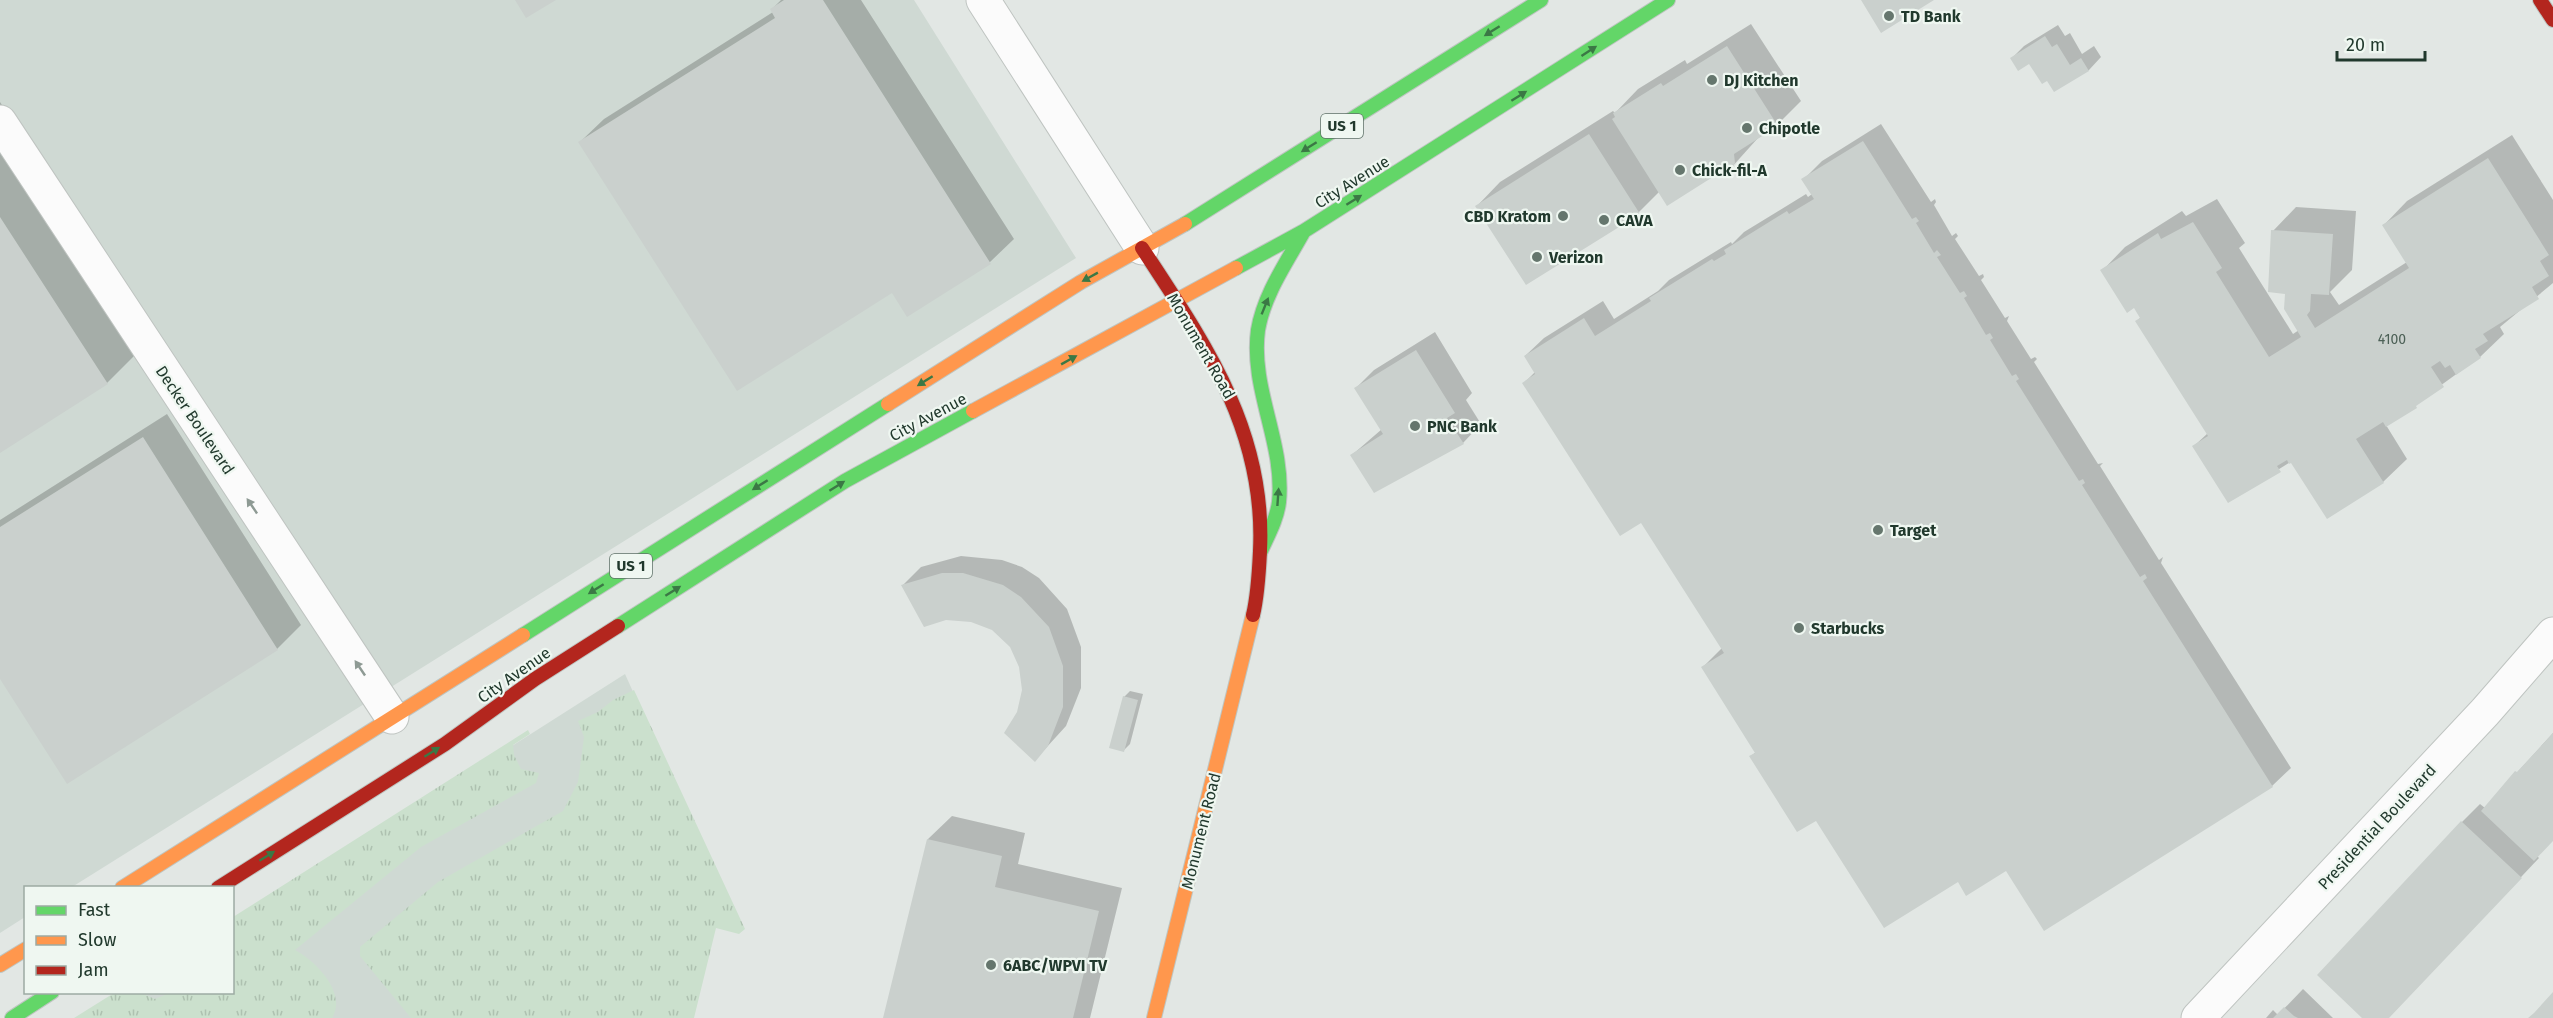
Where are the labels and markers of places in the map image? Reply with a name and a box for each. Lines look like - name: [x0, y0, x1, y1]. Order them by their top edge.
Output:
- place label: TD Bank: [1901, 7, 1961, 26]
- marker: TD Bank: [1882, 9, 1896, 23]
- place label: DJ Kitchen: [1724, 71, 1799, 90]
- marker: DJ Kitchen: [1705, 73, 1719, 87]
- place label: Chipotle: [1759, 119, 1820, 138]
- marker: Chipotle: [1740, 121, 1754, 135]
- place label: Chick-fil-A: [1692, 161, 1768, 180]
- marker: Chick-fil-A: [1673, 163, 1687, 177]
- place label: CBD Kratom: [1464, 207, 1551, 226]
- marker: CBD Kratom: [1556, 209, 1570, 223]
- place label: CAVA: [1616, 211, 1653, 230]
- marker: CAVA: [1597, 213, 1611, 227]
- place label: Verizon: [1548, 248, 1603, 267]
- marker: Verizon: [1530, 250, 1544, 264]
- place label: PNC Bank: [1427, 417, 1497, 436]
- marker: PNC Bank: [1408, 419, 1422, 433]
- place label: Target: [1890, 521, 1937, 540]
- marker: Target: [1871, 523, 1885, 537]
- place label: Starbucks: [1811, 619, 1884, 638]
- marker: Starbucks: [1792, 621, 1806, 635]
- place label: 6ABC/WPVI TV: [1003, 956, 1108, 975]
- marker: 6ABC/WPVI TV: [984, 958, 998, 972]

